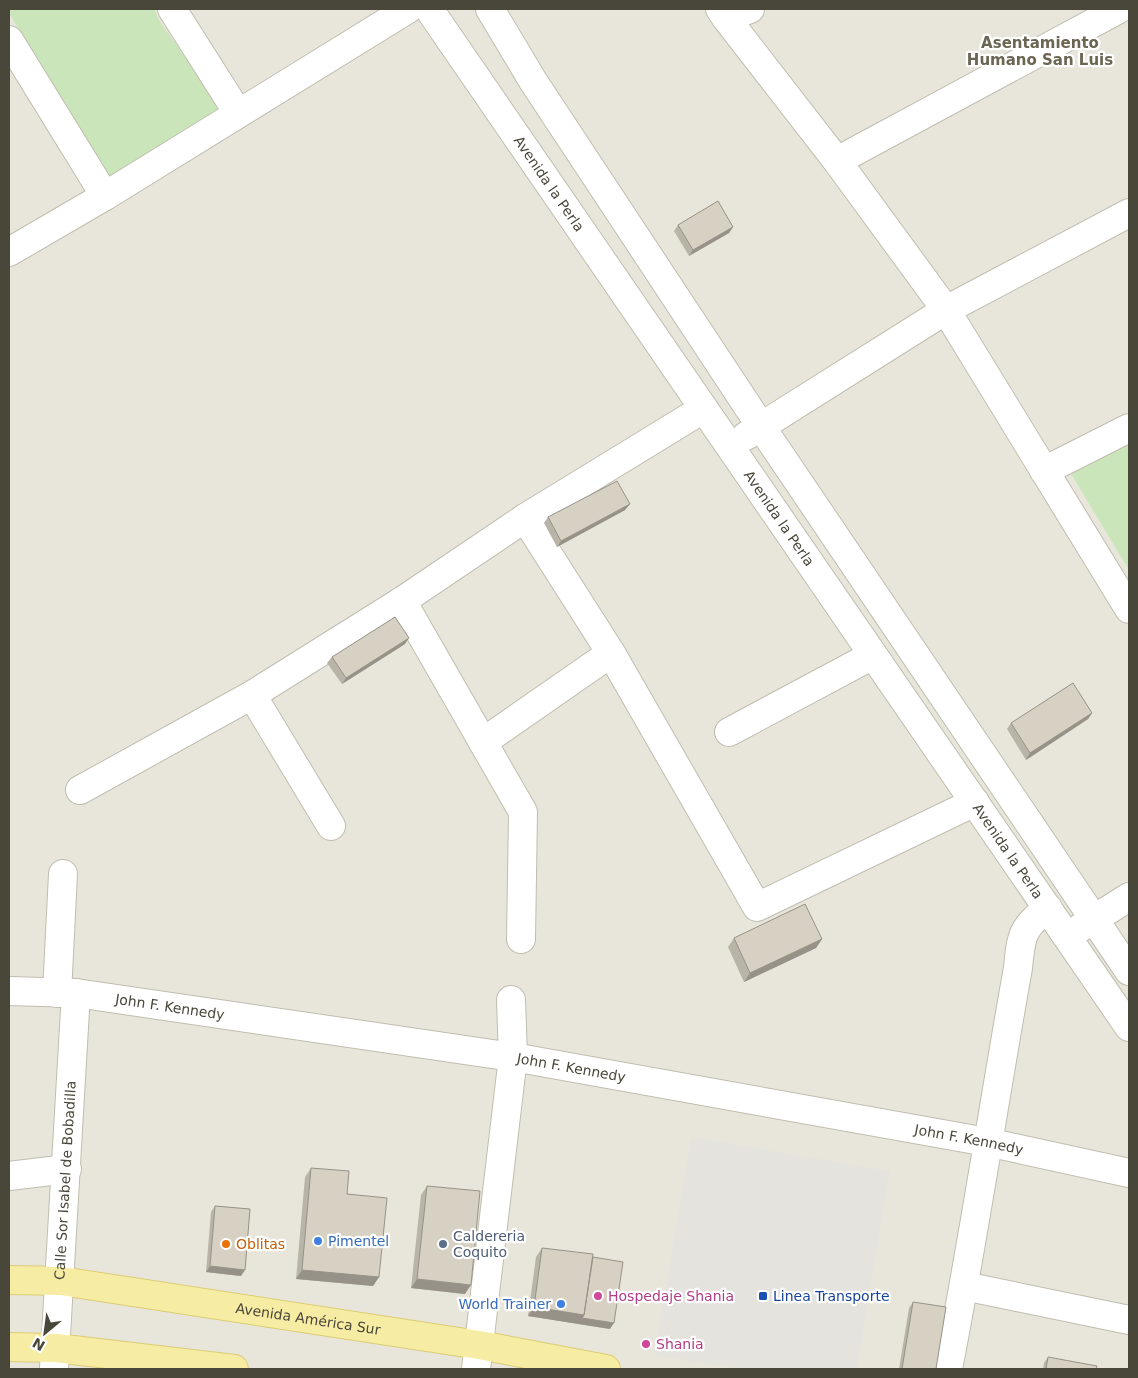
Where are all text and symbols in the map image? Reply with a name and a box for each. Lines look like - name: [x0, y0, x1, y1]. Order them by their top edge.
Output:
- district label: Asentamiento Humano San Luis: [967, 34, 1113, 69]
- street label: Avenida la Perla: [511, 133, 587, 234]
- street label: Avenida la Perla: [741, 467, 818, 569]
- street label: Avenida la Perla: [970, 800, 1046, 902]
- street label: John F. Kennedy: [113, 991, 226, 1023]
- street label: John F. Kennedy: [515, 1050, 627, 1085]
- street label: Calle Sor Isabel de Bobadilla: [51, 1080, 79, 1280]
- street label: John F. Kennedy: [912, 1121, 1025, 1158]
- place label: Caldereria Coquito: [453, 1228, 525, 1260]
- place label: Pimentel: [328, 1233, 389, 1249]
- marker: Pimentel: [312, 1235, 324, 1247]
- place label: Oblitas: [236, 1236, 285, 1252]
- marker: Oblitas: [220, 1238, 232, 1250]
- marker: Caldereria Coquito: [437, 1238, 449, 1250]
- place label: Hospedaje Shania: [608, 1288, 734, 1304]
- place label: Linea Transporte: [773, 1288, 890, 1304]
- marker: Hospedaje Shania: [592, 1290, 604, 1302]
- marker: Linea Transporte: [757, 1290, 769, 1302]
- place label: World Trainer: [458, 1296, 551, 1312]
- marker: World Trainer: [555, 1298, 567, 1310]
- street label: Avenida América Sur: [235, 1300, 382, 1338]
- north arrow: [20, 1308, 70, 1358]
- text: N: [30, 1335, 48, 1354]
- place label: Shania: [656, 1336, 704, 1352]
- marker: Shania: [640, 1338, 652, 1350]

